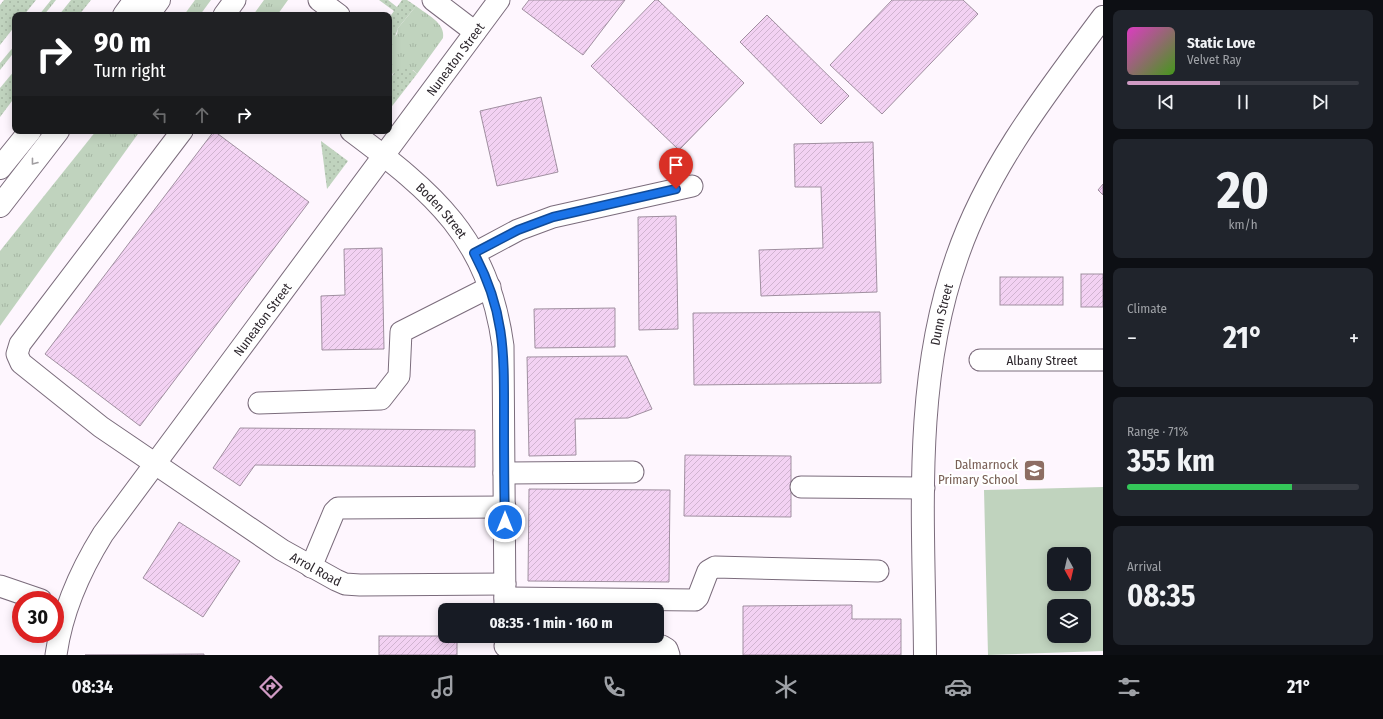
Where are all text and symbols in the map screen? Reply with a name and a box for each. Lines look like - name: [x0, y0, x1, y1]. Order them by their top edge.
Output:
- street label: Nuneaton Street: [423, 19, 488, 99]
- text: 90 m: [94, 26, 151, 59]
- icon: right: [28, 28, 80, 80]
- text: Static Love: [1187, 34, 1255, 52]
- text: Velvet Ray: [1187, 52, 1241, 67]
- text: Turn right: [94, 60, 166, 82]
- icon: previous: [1155, 91, 1177, 113]
- icon: pause: [1232, 91, 1254, 113]
- icon: next: [1309, 91, 1331, 113]
- icon: left: [149, 104, 171, 126]
- icon: ahead: [191, 104, 213, 126]
- icon: right: [233, 104, 255, 126]
- pin: [659, 148, 693, 189]
- icon: arrive: [665, 154, 687, 176]
- one-way arrow: [32, 157, 39, 164]
- text: 20: [1217, 159, 1269, 222]
- street label: Boden Street: [413, 179, 471, 242]
- text: km/h: [1229, 217, 1258, 232]
- street label: Nuneaton Street: [230, 279, 295, 359]
- street label: Dunn Street: [927, 281, 956, 347]
- text: Climate: [1127, 301, 1167, 316]
- text: 21°: [1223, 320, 1263, 356]
- text: −: [1127, 325, 1137, 352]
- text: +: [1349, 325, 1359, 352]
- street label: Albany Street: [1006, 353, 1078, 368]
- text: Range · 71%: [1127, 424, 1188, 439]
- text: 355 km: [1127, 443, 1215, 479]
- place label: Dalmarnock Primary School: [938, 457, 1019, 487]
- school or university icon: Dalmarnock Primary School: [1021, 458, 1047, 484]
- position arrow: [484, 501, 526, 543]
- north arrow: [1047, 547, 1091, 591]
- map controls: [1047, 547, 1091, 643]
- street label: Arrol Road: [288, 549, 344, 589]
- text: Arrival: [1127, 559, 1161, 574]
- text: 08:35: [1127, 578, 1196, 614]
- speed limit sign: 30: [12, 591, 64, 643]
- button: layers: [1047, 599, 1091, 643]
- text: 08:35 · 1 min · 160 m: [489, 614, 613, 632]
- icon: directions: [257, 673, 285, 701]
- icon: music: [429, 673, 457, 701]
- icon: phone: [600, 673, 628, 701]
- icon: climate: [772, 673, 800, 701]
- icon: car: [944, 673, 972, 701]
- icon: filters: [1115, 673, 1143, 701]
- text: 08:34: [72, 676, 113, 698]
- text: 21°: [1287, 676, 1311, 698]

